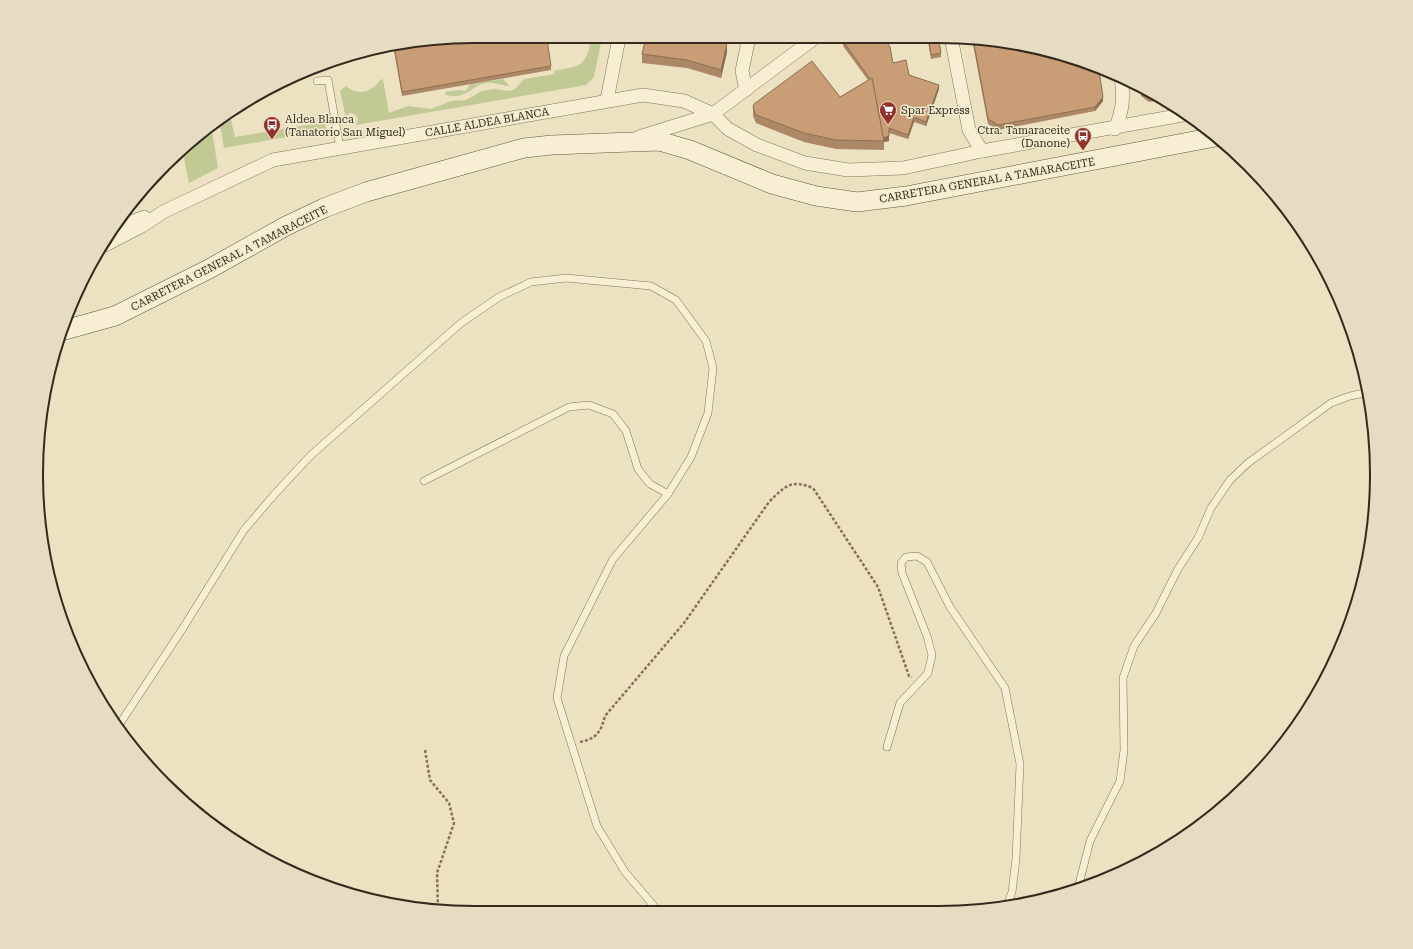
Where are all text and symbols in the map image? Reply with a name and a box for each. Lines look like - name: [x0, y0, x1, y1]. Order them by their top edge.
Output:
- supermarket icon: Spar Express: [878, 100, 898, 125]
- place label: Spar Express: [901, 104, 970, 117]
- street label: CALLE ALDEA BLANCA: [424, 105, 550, 140]
- place label: Aldea Blanca (Tanatorio San Miguel): [285, 113, 406, 139]
- bus stop icon: Aldea Blanca (Tanatorio San Miguel): [262, 115, 282, 140]
- place label: Ctra. Tamaraceite (Danone): [977, 124, 1070, 150]
- bus stop icon: Ctra. Tamaraceite (Danone): [1073, 126, 1093, 151]
- street label: CARRETERA GENERAL A TAMARACEITE: [878, 155, 1096, 206]
- street label: CARRETERA GENERAL A TAMARACEITE: [129, 203, 330, 314]

